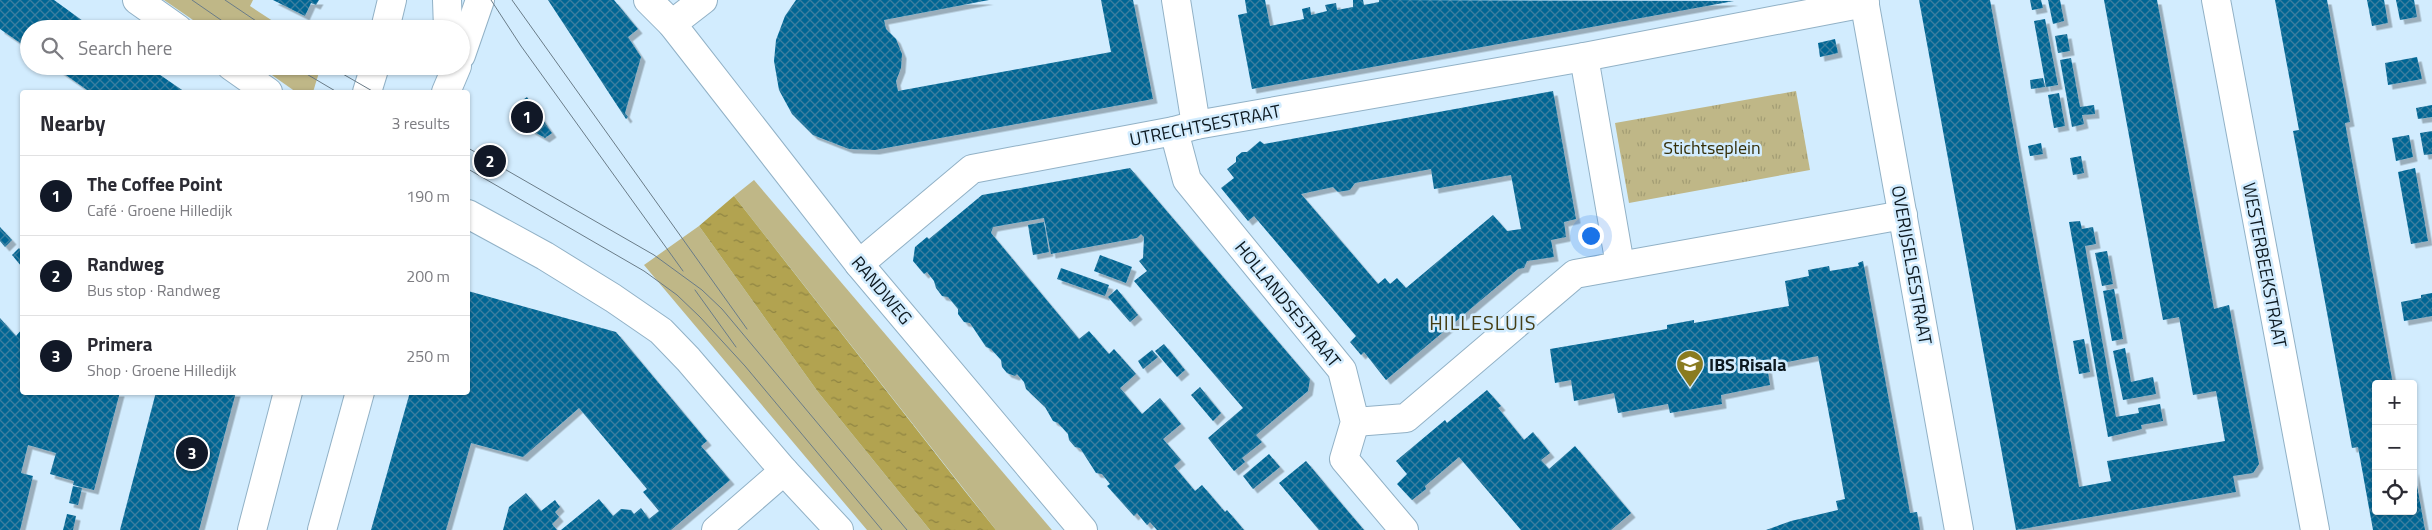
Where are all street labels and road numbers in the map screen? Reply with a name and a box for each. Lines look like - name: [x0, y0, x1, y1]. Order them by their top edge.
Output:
- street label: UTRECHTSESTRAAT: [1127, 97, 1283, 153]
- street label: WESTERBEEKSTRAAT: [2236, 180, 2294, 350]
- street label: OVERIJSELSESTRAAT: [1885, 183, 1939, 347]
- street label: HOLLANDSESTRAAT: [1229, 235, 1348, 373]
- street label: RANDWEG: [845, 250, 919, 330]

